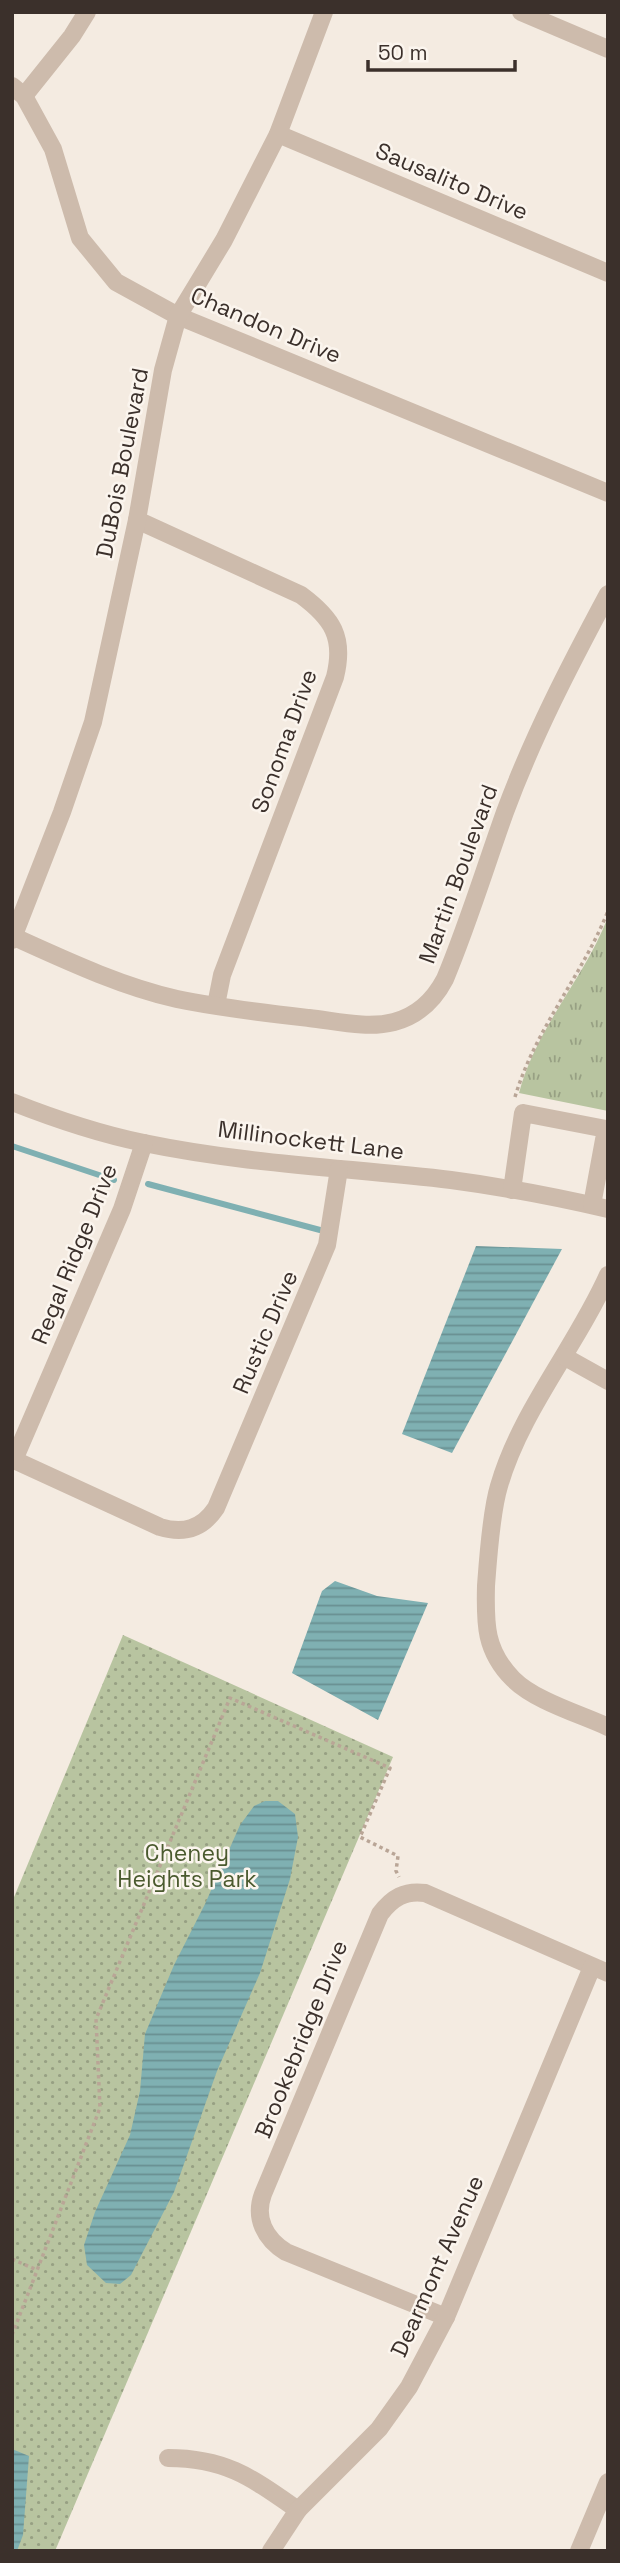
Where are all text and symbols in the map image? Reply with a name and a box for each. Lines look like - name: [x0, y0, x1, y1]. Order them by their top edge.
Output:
- scale bar: [368, 28, 515, 72]
- text: 50 m: [378, 39, 428, 66]
- street label: Sausalito Drive: [371, 135, 533, 227]
- street label: Chandon Drive: [186, 280, 346, 370]
- street label: DuBois Boulevard: [89, 365, 155, 561]
- street label: Sonoma Drive: [244, 665, 324, 817]
- street label: Martin Boulevard: [412, 780, 504, 968]
- street label: Millinockett Lane: [216, 1114, 406, 1166]
- street label: Regal Ridge Drive: [24, 1159, 124, 1349]
- street label: Rustic Drive: [226, 1266, 304, 1398]
- park label: Cheney Heights Park: [117, 1838, 257, 1894]
- street label: Brookebridge Drive: [248, 1936, 354, 2142]
- street label: Dearmont Avenue: [383, 2170, 491, 2362]

